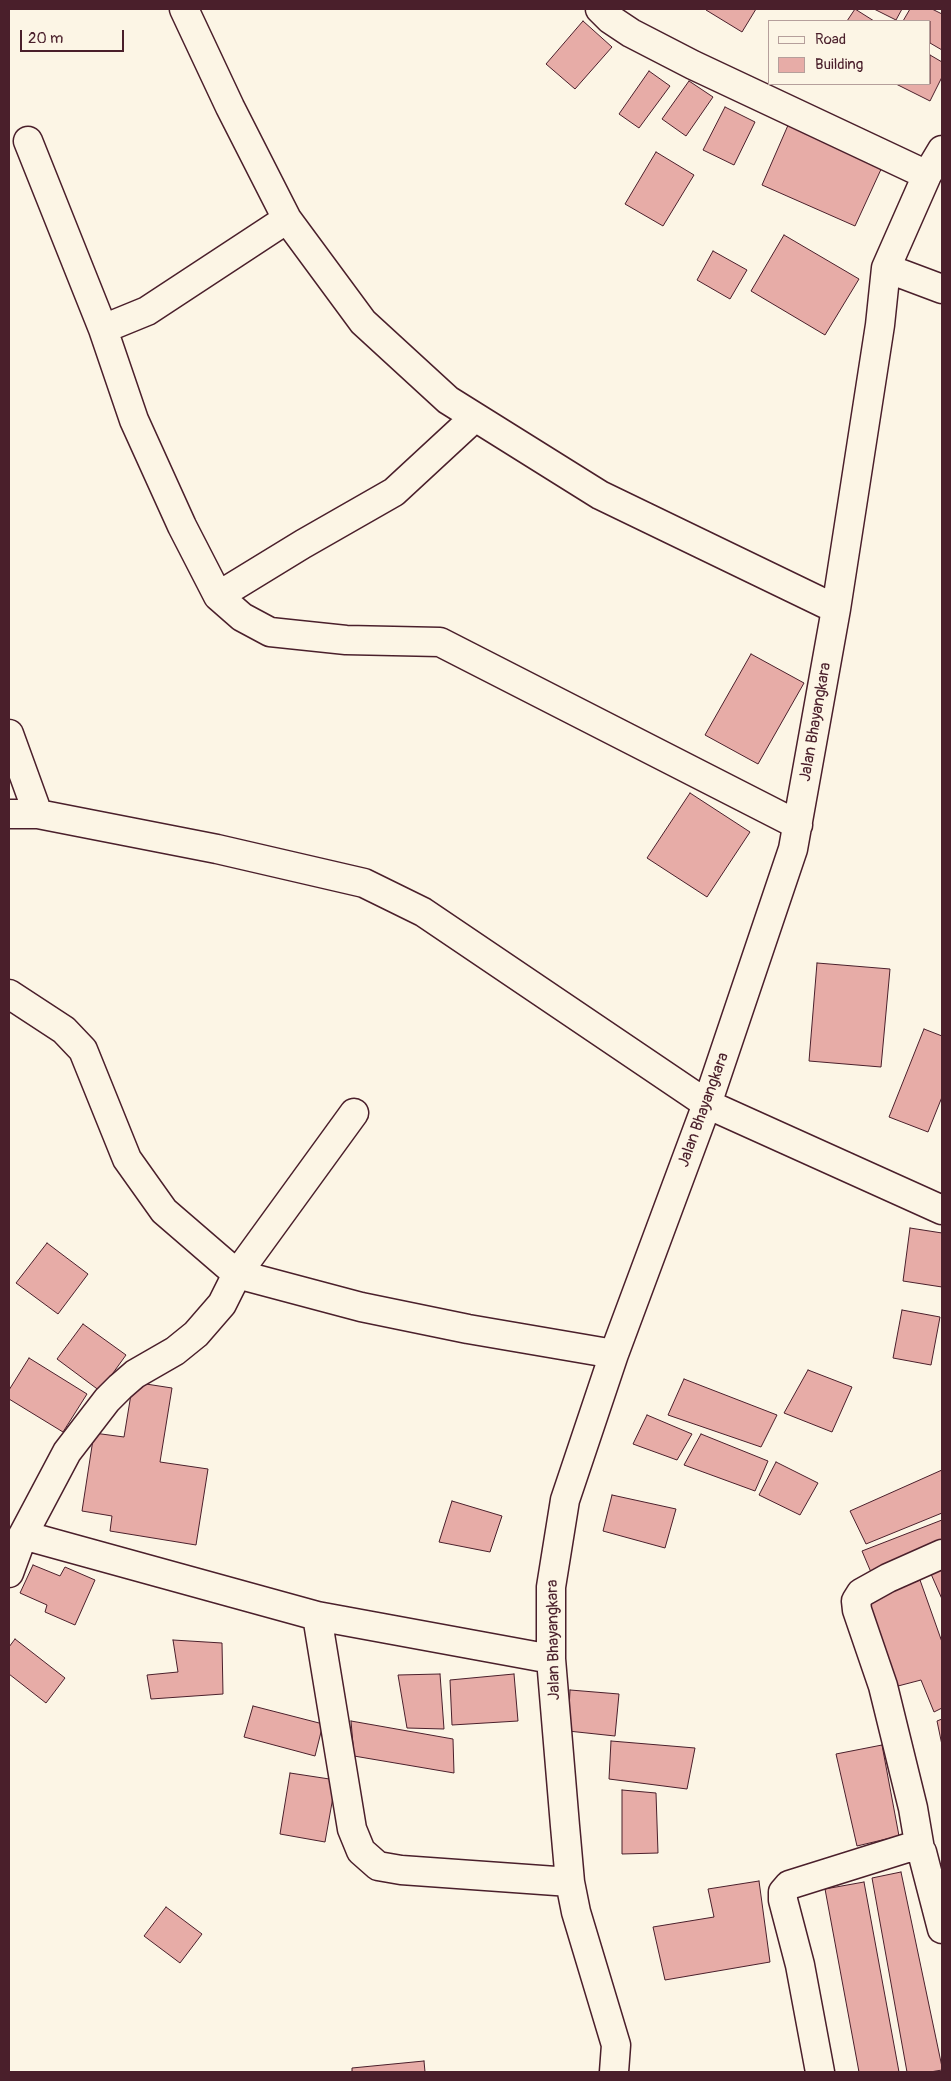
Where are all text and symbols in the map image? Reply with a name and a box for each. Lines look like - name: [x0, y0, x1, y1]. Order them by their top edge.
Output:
- scale bar: [22, 20, 126, 52]
- legend: [768, 20, 931, 85]
- text: 20 m: [28, 29, 63, 48]
- text: Road: [815, 30, 846, 49]
- text: Building: [815, 55, 863, 74]
- street label: Jalan Bhayangkara: [796, 661, 836, 783]
- street label: Jalan Bhayangkara: [674, 1050, 734, 1170]
- street label: Jalan Bhayangkara: [543, 1580, 565, 1700]

